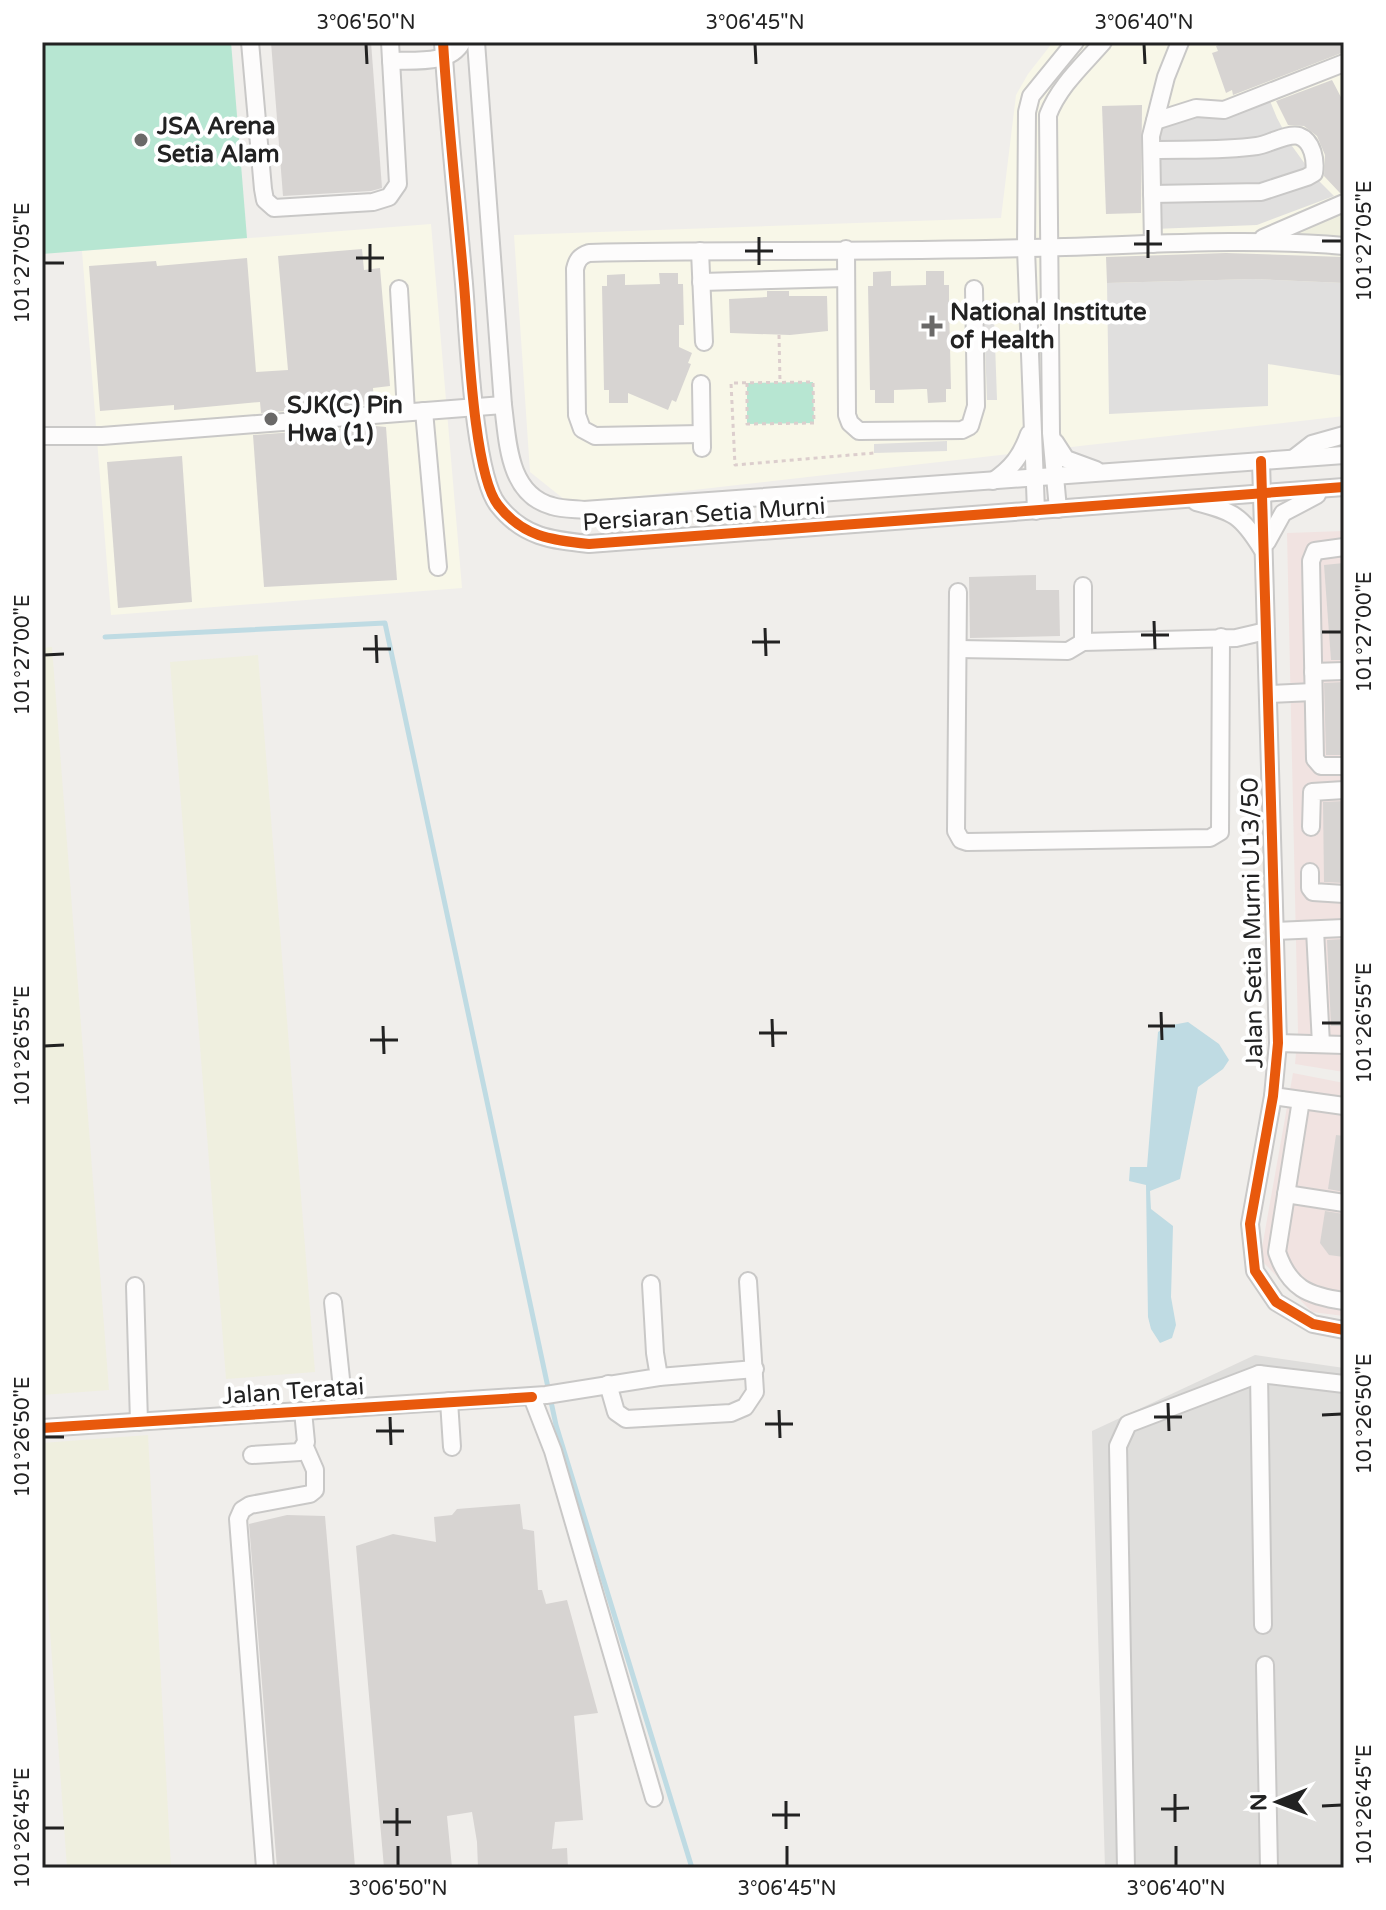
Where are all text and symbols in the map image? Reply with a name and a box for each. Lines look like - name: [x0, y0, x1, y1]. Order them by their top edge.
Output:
- text: 3°06'50"N: [316, 11, 416, 35]
- text: 3°06'45"N: [705, 11, 805, 35]
- text: 3°06'40"N: [1094, 11, 1194, 35]
- place label: JSA Arena Setia Alam: [156, 112, 280, 169]
- marker: JSA Arena Setia Alam: [132, 131, 150, 149]
- text: 101°27'05"E: [1353, 181, 1377, 301]
- text: 101°27'05"E: [11, 203, 35, 323]
- place label: National Institute of Health: [950, 298, 1147, 355]
- marker: National Institute of Health: [921, 315, 943, 337]
- place label: SJK(C) Pin Hwa (1): [287, 391, 403, 448]
- marker: SJK(C) Pin Hwa (1): [262, 410, 280, 428]
- street label: Persiaran Setia Murni: [582, 492, 827, 537]
- text: 101°27'00"E: [1353, 572, 1377, 692]
- text: 101°27'00"E: [11, 595, 35, 715]
- street label: Jalan Setia Murni U13/50: [1235, 777, 1270, 1069]
- text: 101°26'55"E: [1353, 963, 1377, 1083]
- text: 101°26'55"E: [11, 986, 35, 1106]
- text: 101°26'50"E: [1353, 1354, 1377, 1474]
- street label: Jalan Teratai: [221, 1372, 365, 1411]
- text: 101°26'50"E: [11, 1377, 35, 1497]
- text: 101°26'45"E: [1353, 1745, 1377, 1865]
- north arrow: [1238, 1762, 1318, 1842]
- text: 101°26'45"E: [11, 1768, 35, 1888]
- text: N: [1246, 1793, 1272, 1811]
- text: 3°06'50"N: [348, 1877, 448, 1901]
- text: 3°06'45"N: [737, 1877, 837, 1901]
- text: 3°06'40"N: [1126, 1877, 1226, 1901]

